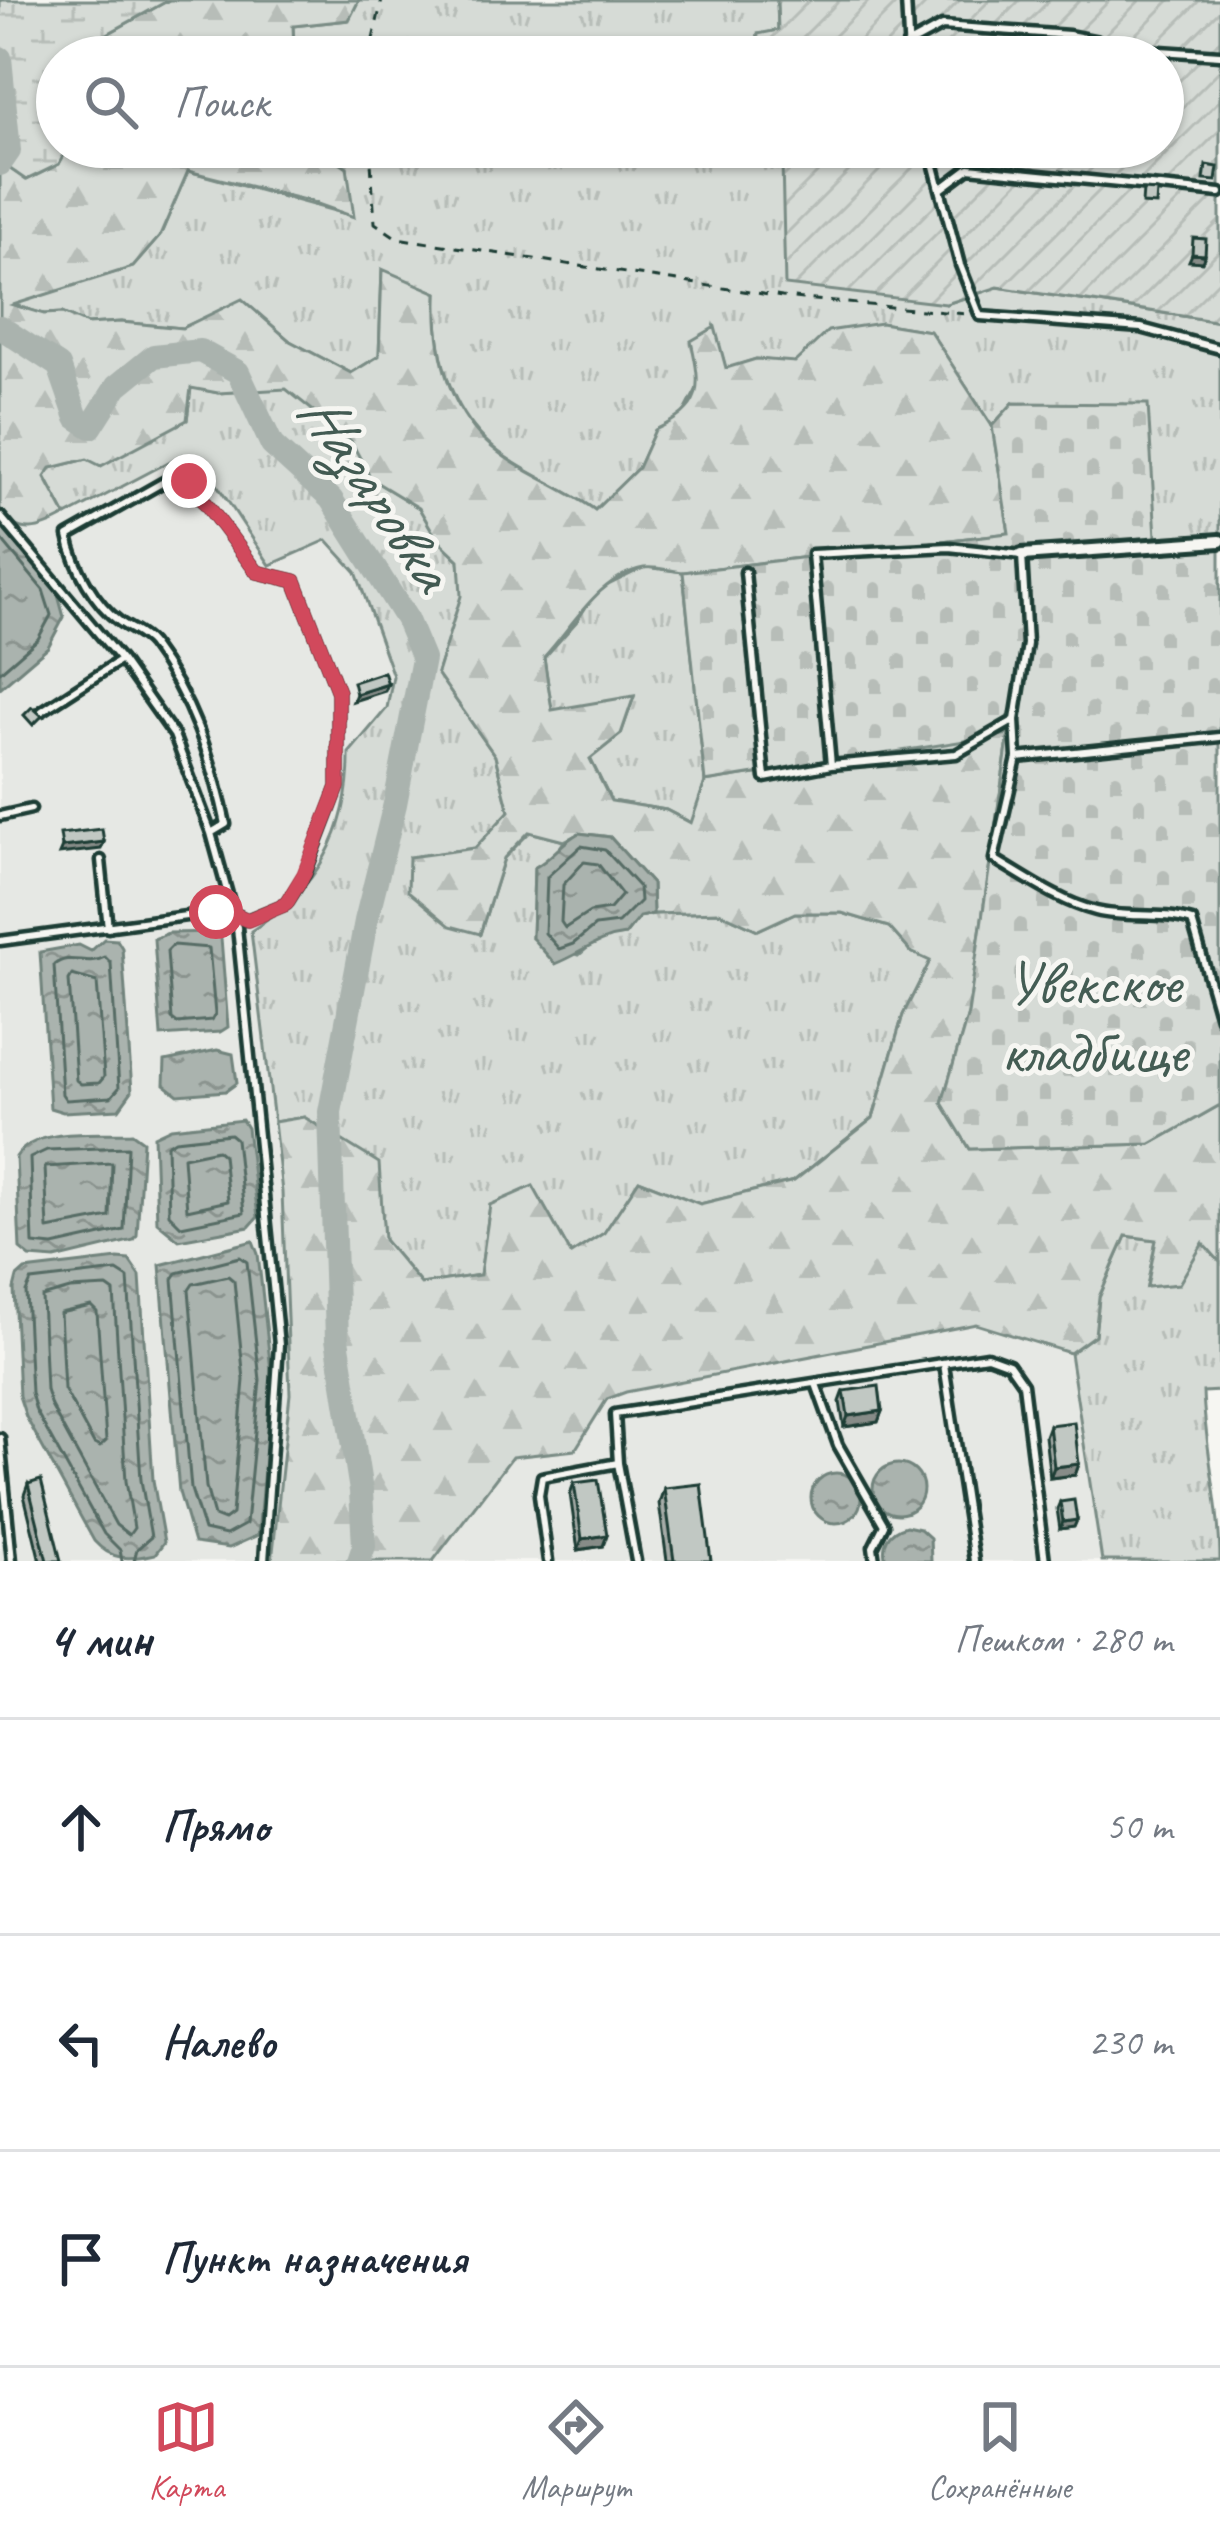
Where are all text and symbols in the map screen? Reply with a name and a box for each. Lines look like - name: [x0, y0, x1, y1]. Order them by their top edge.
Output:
- search box: [36, 36, 1184, 168]
- icon: search: [78, 69, 144, 135]
- text: Поиск: [174, 74, 269, 131]
- water label: Назаровка: [281, 376, 474, 608]
- route end: [162, 454, 216, 508]
- route start: [189, 885, 243, 939]
- park label: Увекское кладбище: [1001, 945, 1190, 1090]
- text: 4 мин: [48, 1607, 152, 1671]
- text: Пешком · 280 m: [954, 1615, 1172, 1664]
- icon: ahead: [48, 1794, 114, 1860]
- text: Прямо: [162, 1798, 269, 1855]
- text: 50 m: [1106, 1802, 1172, 1851]
- icon: left: [48, 2010, 114, 2076]
- text: Налево: [162, 2014, 276, 2071]
- text: 230 m: [1088, 2018, 1172, 2067]
- icon: arrive: [48, 2226, 114, 2292]
- text: Пункт назначения: [162, 2230, 467, 2287]
- tab: Карта: [149, 2394, 224, 2508]
- tab: Маршрут: [522, 2394, 631, 2508]
- tab: Сохранённые: [928, 2394, 1071, 2508]

